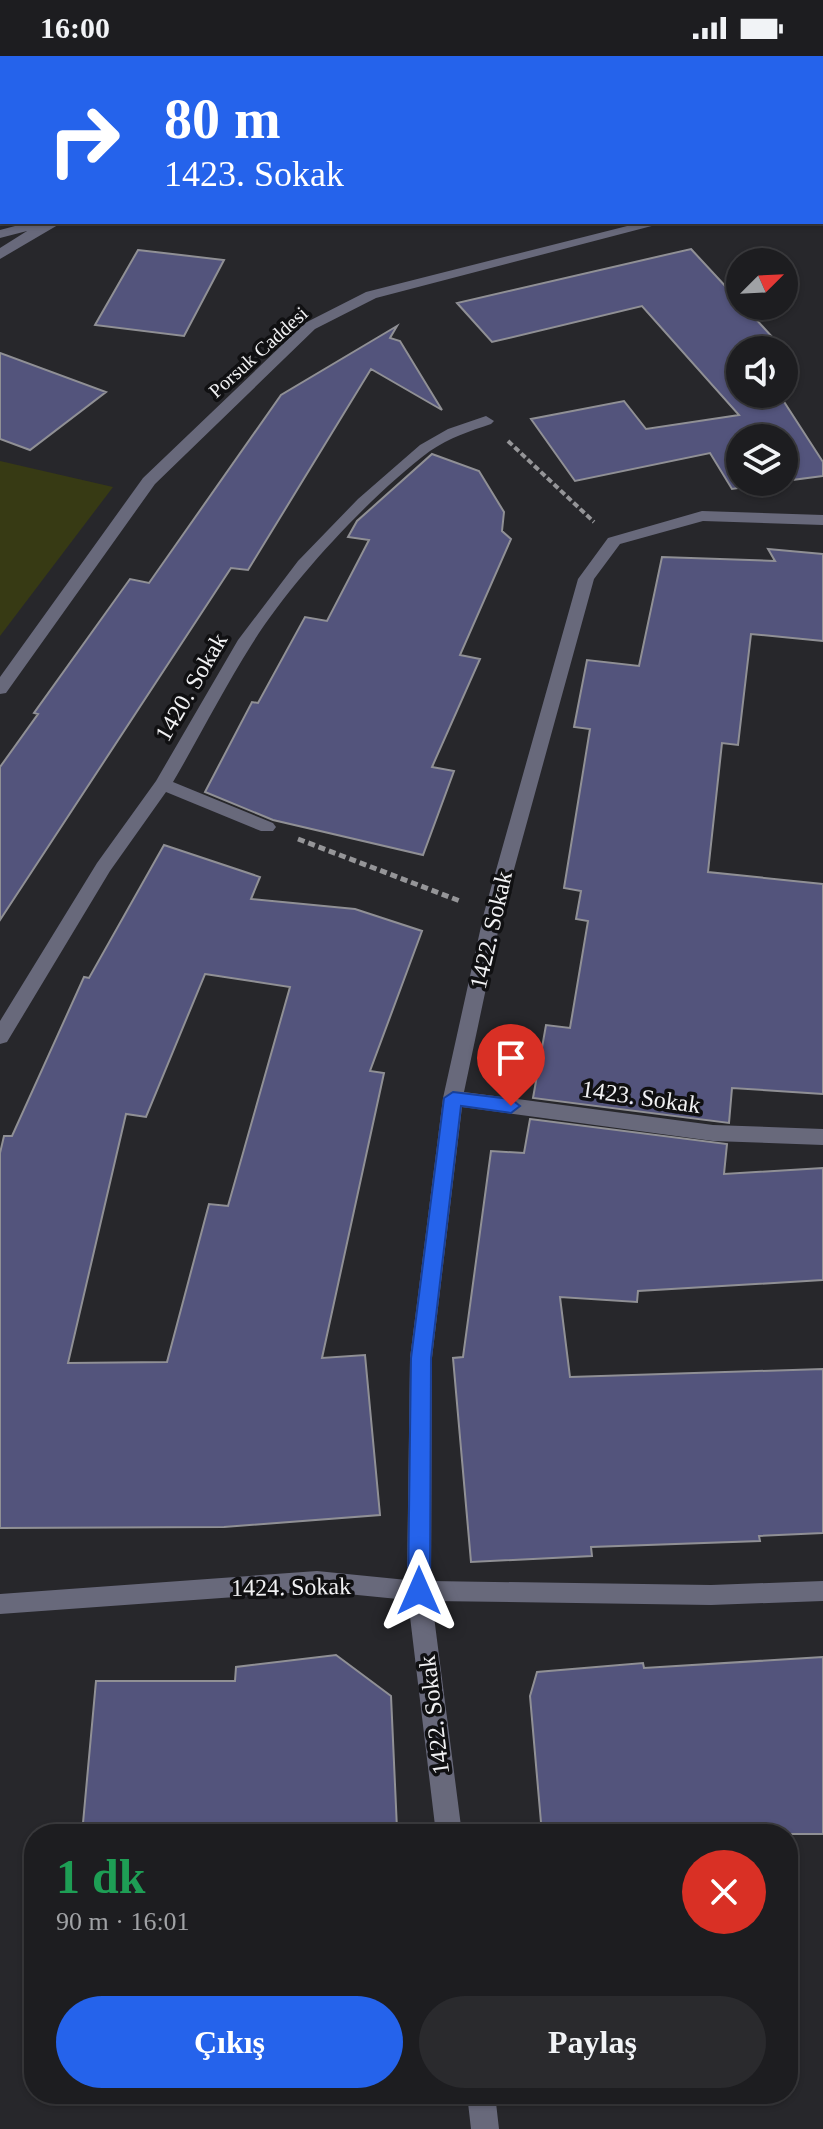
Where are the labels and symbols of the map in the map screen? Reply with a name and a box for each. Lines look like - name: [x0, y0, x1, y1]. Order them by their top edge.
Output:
- north arrow: [726, 248, 798, 320]
- street label: Porsuk Caddesi: [204, 302, 312, 402]
- street label: 1420. Sokak: [150, 629, 232, 745]
- street label: 1422. Sokak: [465, 869, 517, 991]
- pin: [477, 1024, 545, 1106]
- street label: 1423. Sokak: [580, 1076, 702, 1118]
- position arrow: [377, 1549, 461, 1633]
- street label: 1424. Sokak: [231, 1573, 351, 1601]
- street label: 1422. Sokak: [414, 1654, 454, 1776]

